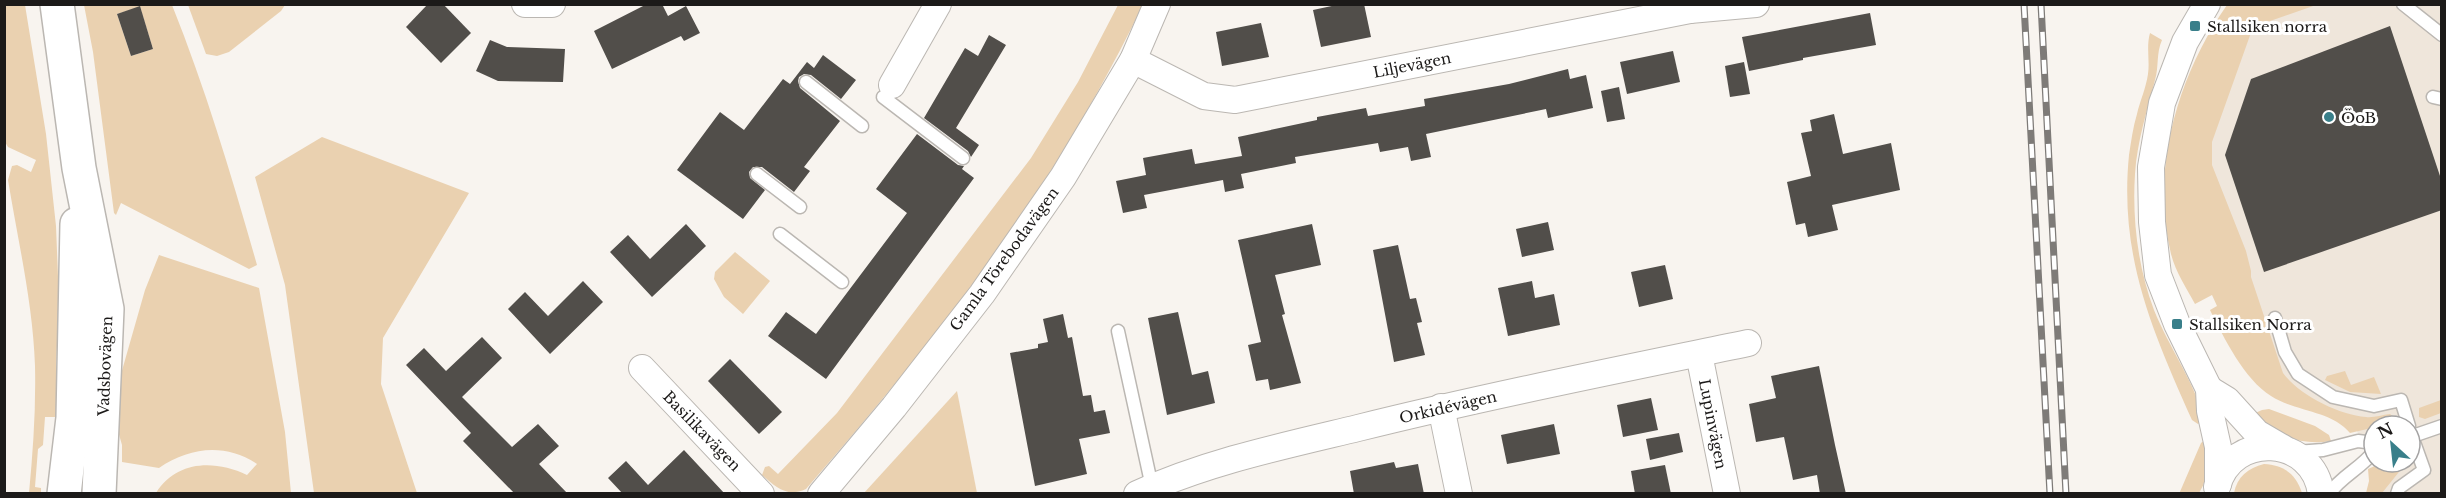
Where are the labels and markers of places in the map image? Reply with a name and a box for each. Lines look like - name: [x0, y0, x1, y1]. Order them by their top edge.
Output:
- place label: Stallsiken norra: [2207, 17, 2328, 36]
- marker: Stallsiken norra: [2188, 19, 2202, 33]
- place label: ÖoB: [2341, 108, 2376, 127]
- marker: ÖoB: [2322, 110, 2336, 124]
- place label: Stallsiken Norra: [2189, 315, 2312, 334]
- marker: Stallsiken Norra: [2170, 317, 2184, 331]

